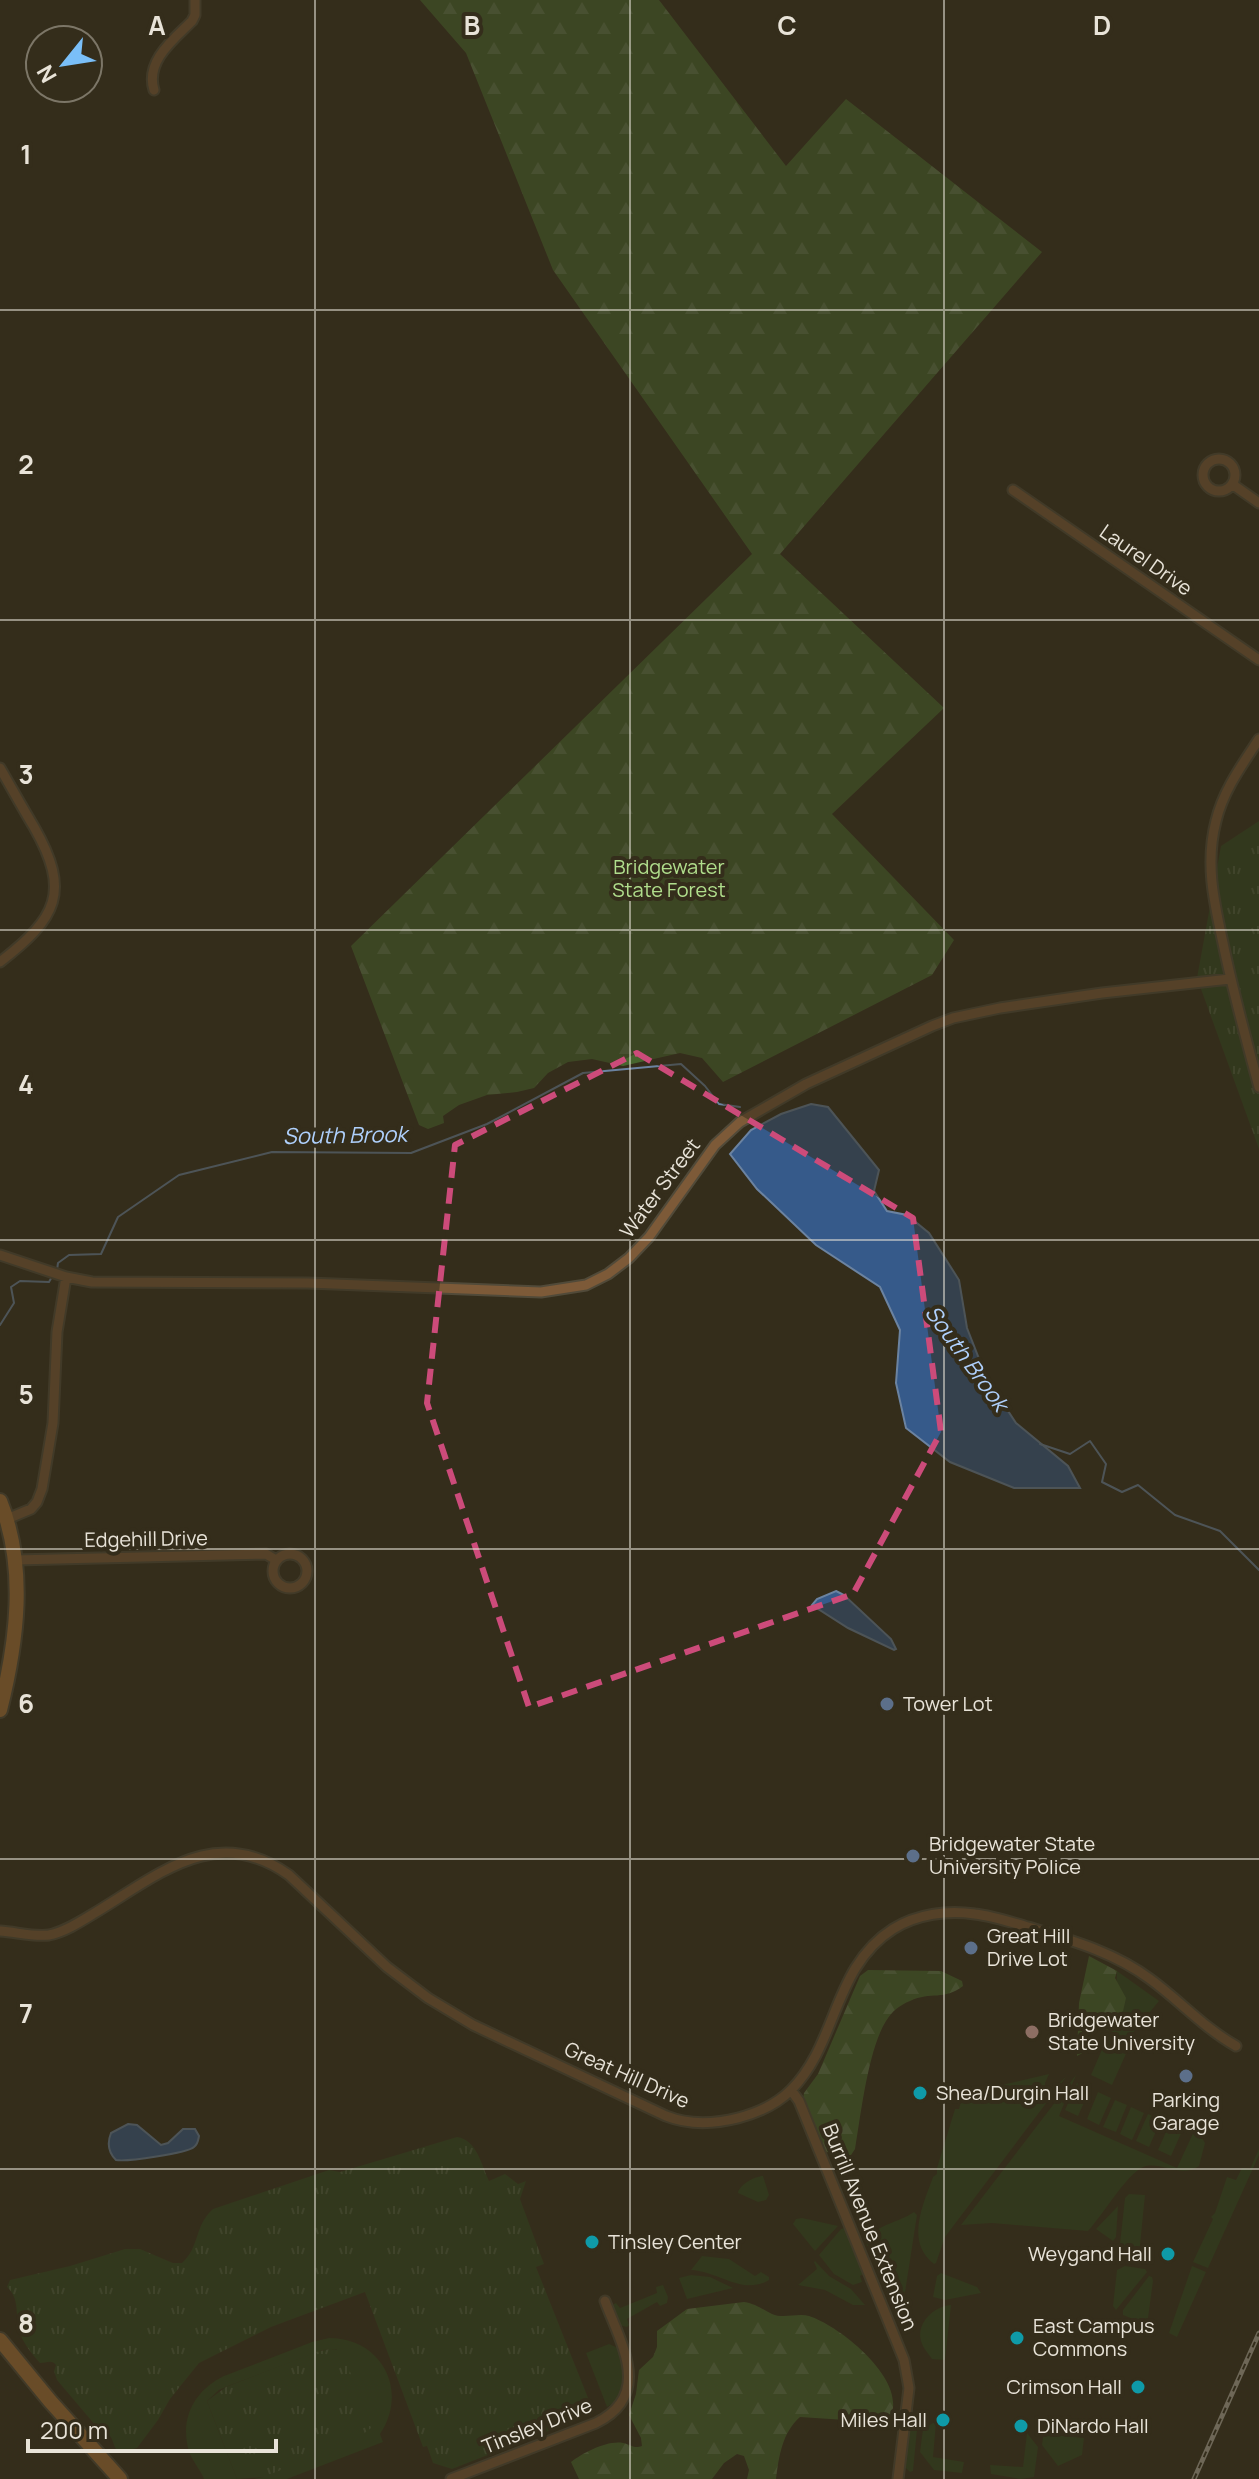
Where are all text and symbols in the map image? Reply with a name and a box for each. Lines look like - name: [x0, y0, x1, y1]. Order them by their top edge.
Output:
- text: A: [148, 7, 166, 43]
- text: B: [464, 7, 480, 43]
- text: C: [777, 7, 797, 43]
- text: D: [1093, 7, 1111, 43]
- north arrow: [24, 24, 104, 104]
- text: N: [30, 60, 64, 88]
- text: 1: [20, 136, 32, 172]
- text: 2: [18, 446, 34, 482]
- street label: Laurel Drive: [1095, 518, 1198, 601]
- text: 3: [18, 756, 34, 792]
- park label: Bridgewater State Forest: [612, 853, 726, 903]
- text: 4: [18, 1066, 34, 1102]
- water label: South Brook: [283, 1119, 410, 1151]
- street label: Water Street: [613, 1132, 706, 1243]
- water label: South Brook: [918, 1299, 1017, 1419]
- text: 5: [18, 1376, 34, 1412]
- street label: Edgehill Drive: [84, 1524, 208, 1553]
- text: 6: [18, 1685, 34, 1721]
- place label: Tower Lot: [903, 1690, 993, 1717]
- marker: Tower Lot: [878, 1695, 896, 1713]
- place label: Bridgewater State University Police: [929, 1830, 1095, 1880]
- marker: Bridgewater State University Police: [904, 1847, 922, 1865]
- place label: Great Hill Drive Lot: [987, 1922, 1070, 1972]
- marker: Great Hill Drive Lot: [962, 1939, 980, 1957]
- text: 7: [19, 1995, 33, 2031]
- place label: Bridgewater State University: [1048, 2006, 1195, 2056]
- marker: Bridgewater State University: [1023, 2023, 1041, 2041]
- street label: Great Hill Drive: [560, 2035, 694, 2114]
- marker: Parking Garage: [1177, 2067, 1195, 2085]
- place label: Shea/Durgin Hall: [936, 2079, 1089, 2106]
- marker: Shea/Durgin Hall: [911, 2084, 929, 2102]
- place label: Parking Garage: [1152, 2086, 1220, 2136]
- street label: Burrill Avenue Extension: [817, 2119, 924, 2334]
- place label: Tinsley Center: [608, 2228, 742, 2255]
- marker: Tinsley Center: [583, 2233, 601, 2251]
- place label: Weygand Hall: [1028, 2240, 1152, 2267]
- marker: Weygand Hall: [1159, 2245, 1177, 2263]
- text: 8: [18, 2305, 34, 2341]
- place label: East Campus Commons: [1033, 2312, 1155, 2362]
- marker: East Campus Commons: [1008, 2329, 1026, 2347]
- place label: Crimson Hall: [1007, 2373, 1122, 2400]
- marker: Crimson Hall: [1129, 2378, 1147, 2396]
- street label: Tinsley Drive: [478, 2391, 596, 2460]
- scale bar: [28, 2403, 276, 2453]
- place label: Miles Hall: [841, 2406, 927, 2433]
- marker: Miles Hall: [934, 2411, 952, 2429]
- place label: DiNardo Hall: [1037, 2412, 1149, 2439]
- text: 200 m: [40, 2413, 108, 2446]
- marker: DiNardo Hall: [1012, 2417, 1030, 2435]

